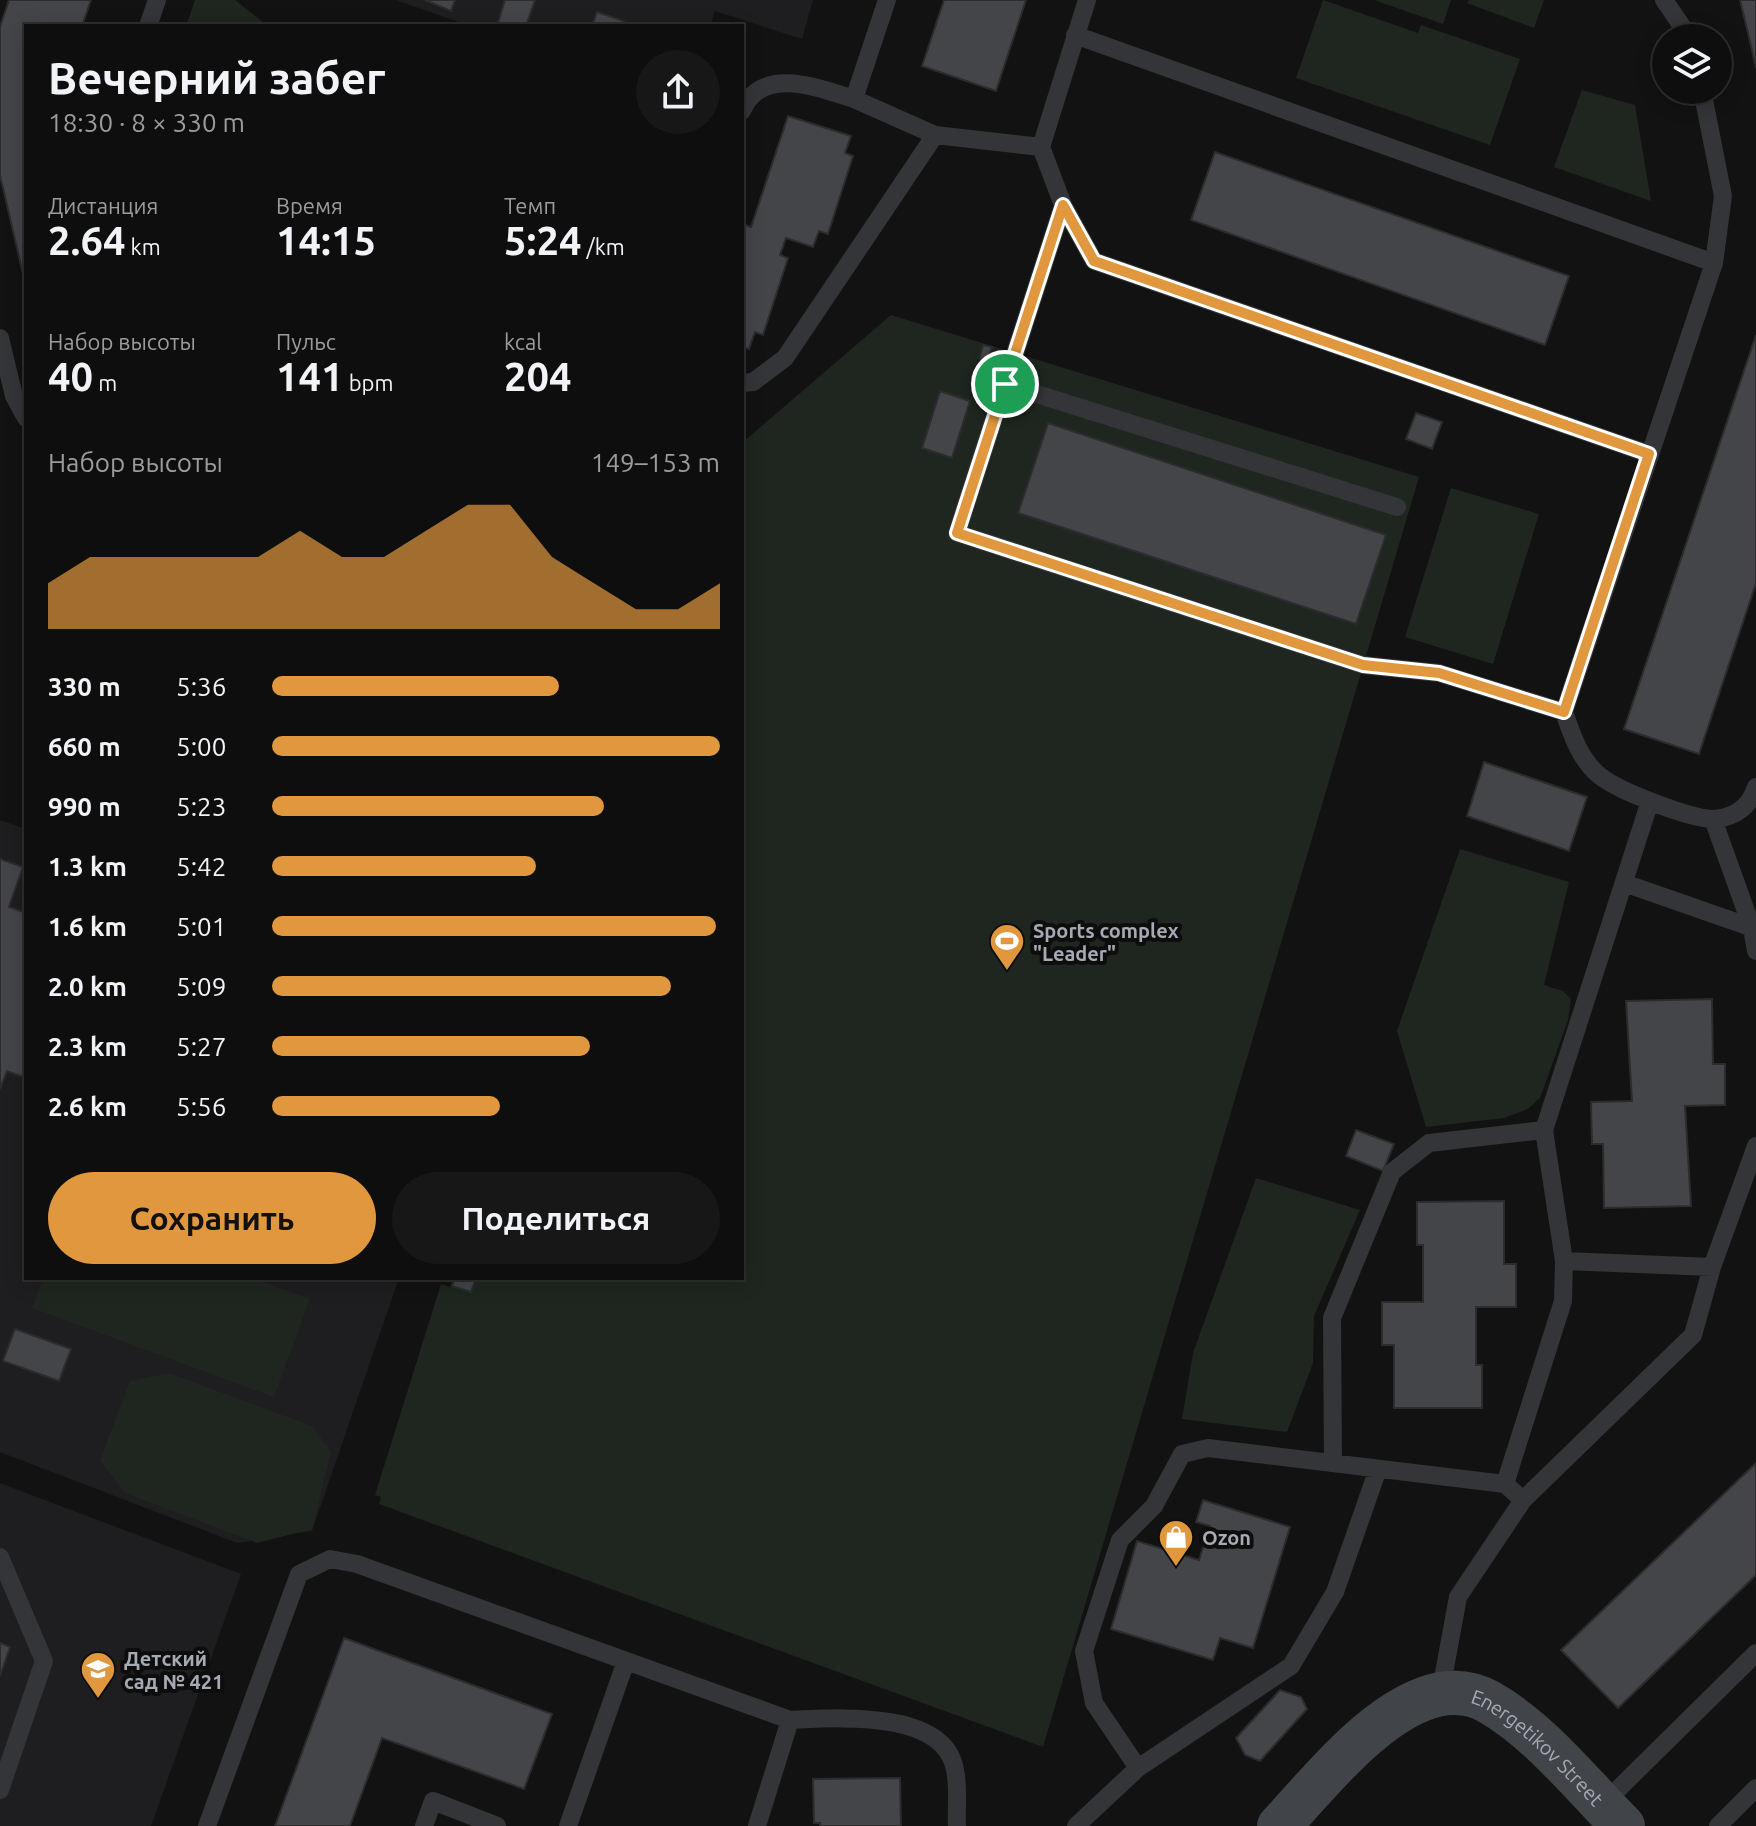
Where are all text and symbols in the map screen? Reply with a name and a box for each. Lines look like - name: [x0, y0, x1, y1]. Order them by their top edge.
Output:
- map controls: [1652, 24, 1732, 104]
- button: layers: [1652, 24, 1732, 104]
- button: share: [636, 50, 720, 134]
- text: Вечерний забег: [48, 53, 386, 102]
- text: 18:30 · 8 × 330 m: [48, 108, 245, 137]
- text: Дистанция: [48, 193, 158, 218]
- text: Время: [276, 193, 343, 218]
- text: Темп: [504, 193, 556, 218]
- text: 2.64: [48, 218, 126, 263]
- text: 14:15: [276, 218, 376, 263]
- text: 5:24: [504, 218, 582, 263]
- text: km: [126, 234, 161, 259]
- text: /km: [582, 234, 625, 259]
- text: Набор высоты: [48, 329, 196, 354]
- text: Пульс: [276, 329, 336, 354]
- text: kcal: [504, 329, 542, 354]
- pin: [971, 350, 1039, 418]
- text: 40: [48, 354, 93, 399]
- text: 141: [276, 354, 344, 399]
- text: 204: [504, 354, 572, 399]
- icon: arrive: [983, 362, 1027, 406]
- text: m: [93, 370, 117, 395]
- text: bpm: [344, 370, 393, 395]
- text: Набор высоты: [48, 448, 223, 477]
- text: 149–153 m: [591, 448, 720, 477]
- text: 330 m: [48, 672, 121, 701]
- text: 5:36: [176, 672, 226, 701]
- text: 660 m: [48, 732, 121, 761]
- text: 5:00: [176, 732, 226, 761]
- text: 990 m: [48, 792, 121, 821]
- text: 5:23: [176, 792, 226, 821]
- text: 1.3 km: [48, 852, 127, 881]
- text: 5:42: [176, 852, 226, 881]
- text: 1.6 km: [48, 912, 127, 941]
- text: 5:01: [176, 912, 226, 941]
- place label: Sports complex "Leader": [1033, 919, 1179, 965]
- sports icon: Sports complex "Leader": [988, 922, 1026, 972]
- text: 2.0 km: [48, 972, 127, 1001]
- text: 5:09: [176, 972, 226, 1001]
- text: 2.3 km: [48, 1032, 127, 1061]
- text: 5:27: [176, 1032, 226, 1061]
- text: 2.6 km: [48, 1092, 127, 1121]
- text: 5:56: [176, 1092, 226, 1121]
- button: Сохранить: [48, 1172, 376, 1264]
- button: Поделиться: [392, 1172, 720, 1264]
- shop icon: Ozon: [1157, 1518, 1195, 1568]
- place label: Ozon: [1202, 1526, 1251, 1549]
- place label: Детский сад № 421: [124, 1647, 223, 1693]
- school or university icon: Детский сад № 421: [79, 1650, 117, 1700]
- street label: Energetikov Street: [1469, 1684, 1609, 1810]

